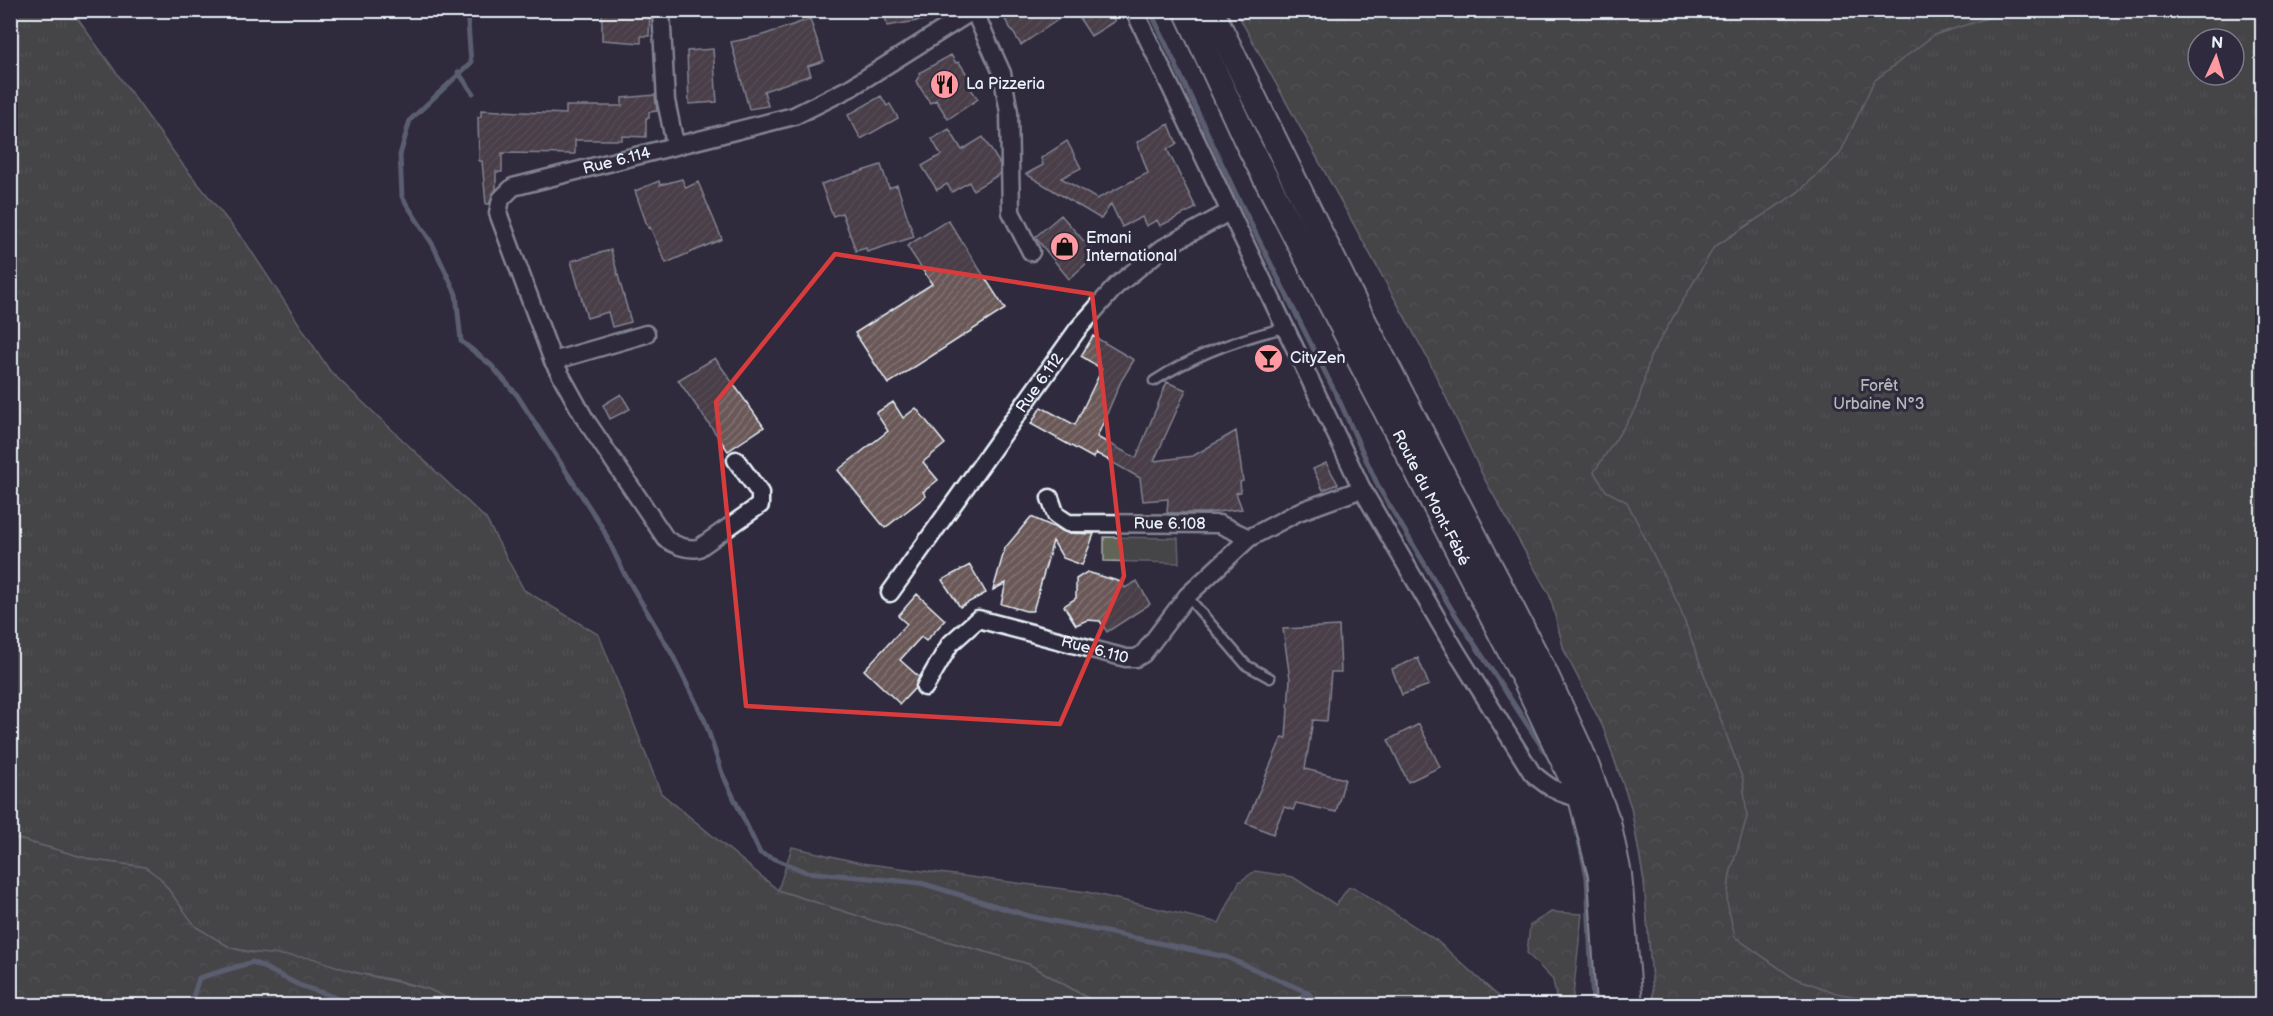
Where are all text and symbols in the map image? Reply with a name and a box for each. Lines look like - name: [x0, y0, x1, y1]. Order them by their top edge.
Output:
- north arrow: [2186, 27, 2246, 87]
- text: N: [2210, 34, 2224, 53]
- restaurant icon: La Pizzeria: [929, 68, 961, 100]
- place label: La Pizzeria: [966, 75, 1045, 94]
- street label: Rue 6.114: [581, 143, 653, 178]
- place label: Emani International: [1086, 229, 1177, 266]
- shop icon: Emani International: [1049, 231, 1081, 263]
- bar icon: CityZen: [1253, 342, 1285, 374]
- street label: Rue 6.112: [1012, 349, 1068, 416]
- place label: CityZen: [1290, 349, 1346, 368]
- park label: Forêt Urbaine N°3: [1833, 377, 1925, 414]
- street label: Route du Mont-Fébé: [1388, 427, 1474, 569]
- street label: Rue 6.108: [1133, 514, 1206, 533]
- street label: Rue 6.110: [1059, 632, 1130, 668]

